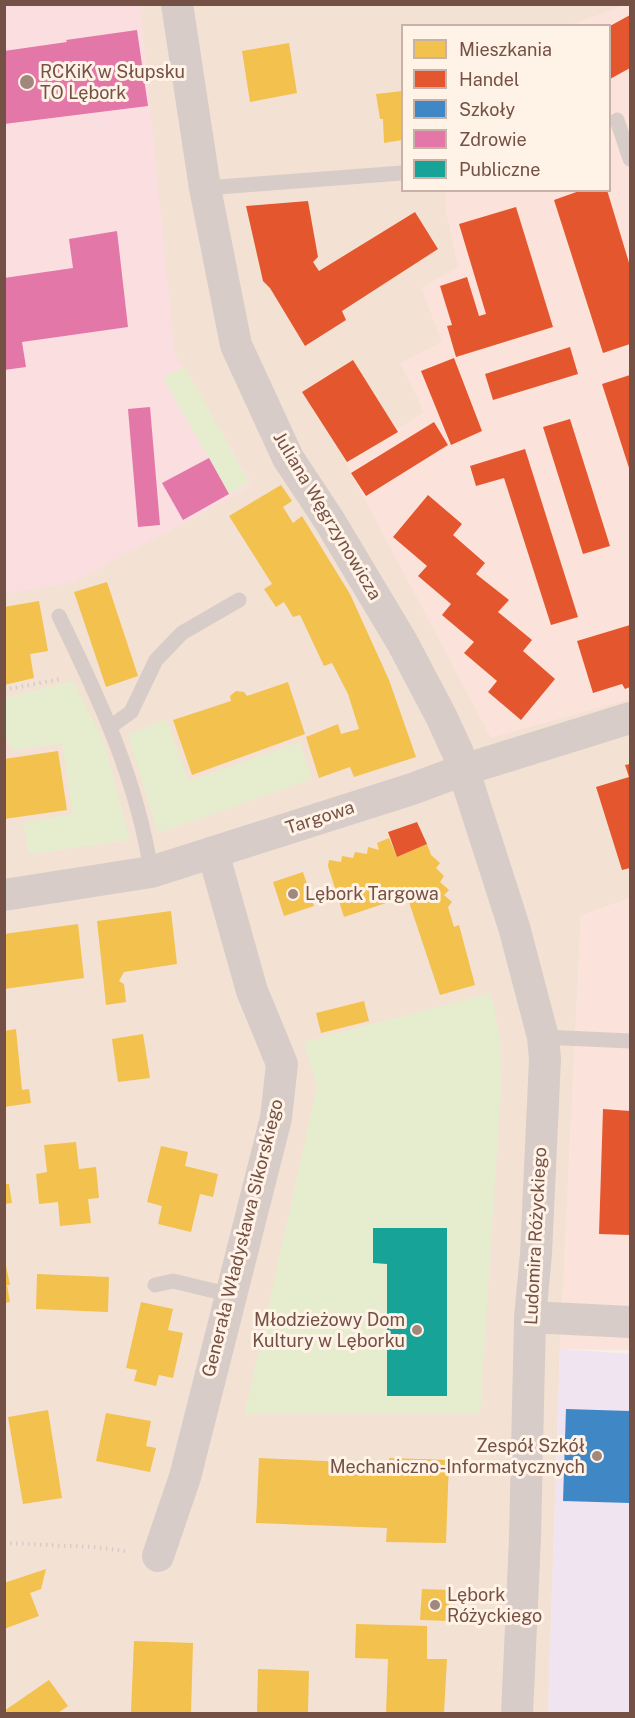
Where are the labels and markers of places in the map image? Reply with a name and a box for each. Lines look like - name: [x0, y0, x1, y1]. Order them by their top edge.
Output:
- place label: RCKiK w Słupsku TO Lębork: [40, 61, 185, 104]
- marker: RCKiK w Słupsku TO Lębork: [18, 73, 36, 91]
- place label: Lębork Targowa: [305, 883, 439, 905]
- marker: Lębork Targowa: [286, 887, 300, 901]
- place label: Młodzieżowy Dom Kultury w Lęborku: [252, 1309, 405, 1352]
- marker: Młodzieżowy Dom Kultury w Lęborku: [410, 1323, 424, 1337]
- place label: Zespół Szkół Mechaniczno-Informatycznych: [330, 1435, 585, 1478]
- marker: Zespół Szkół Mechaniczno-Informatycznych: [590, 1449, 604, 1463]
- place label: Lębork Różyckiego: [447, 1584, 542, 1626]
- marker: Lębork Różyckiego: [428, 1598, 442, 1612]

